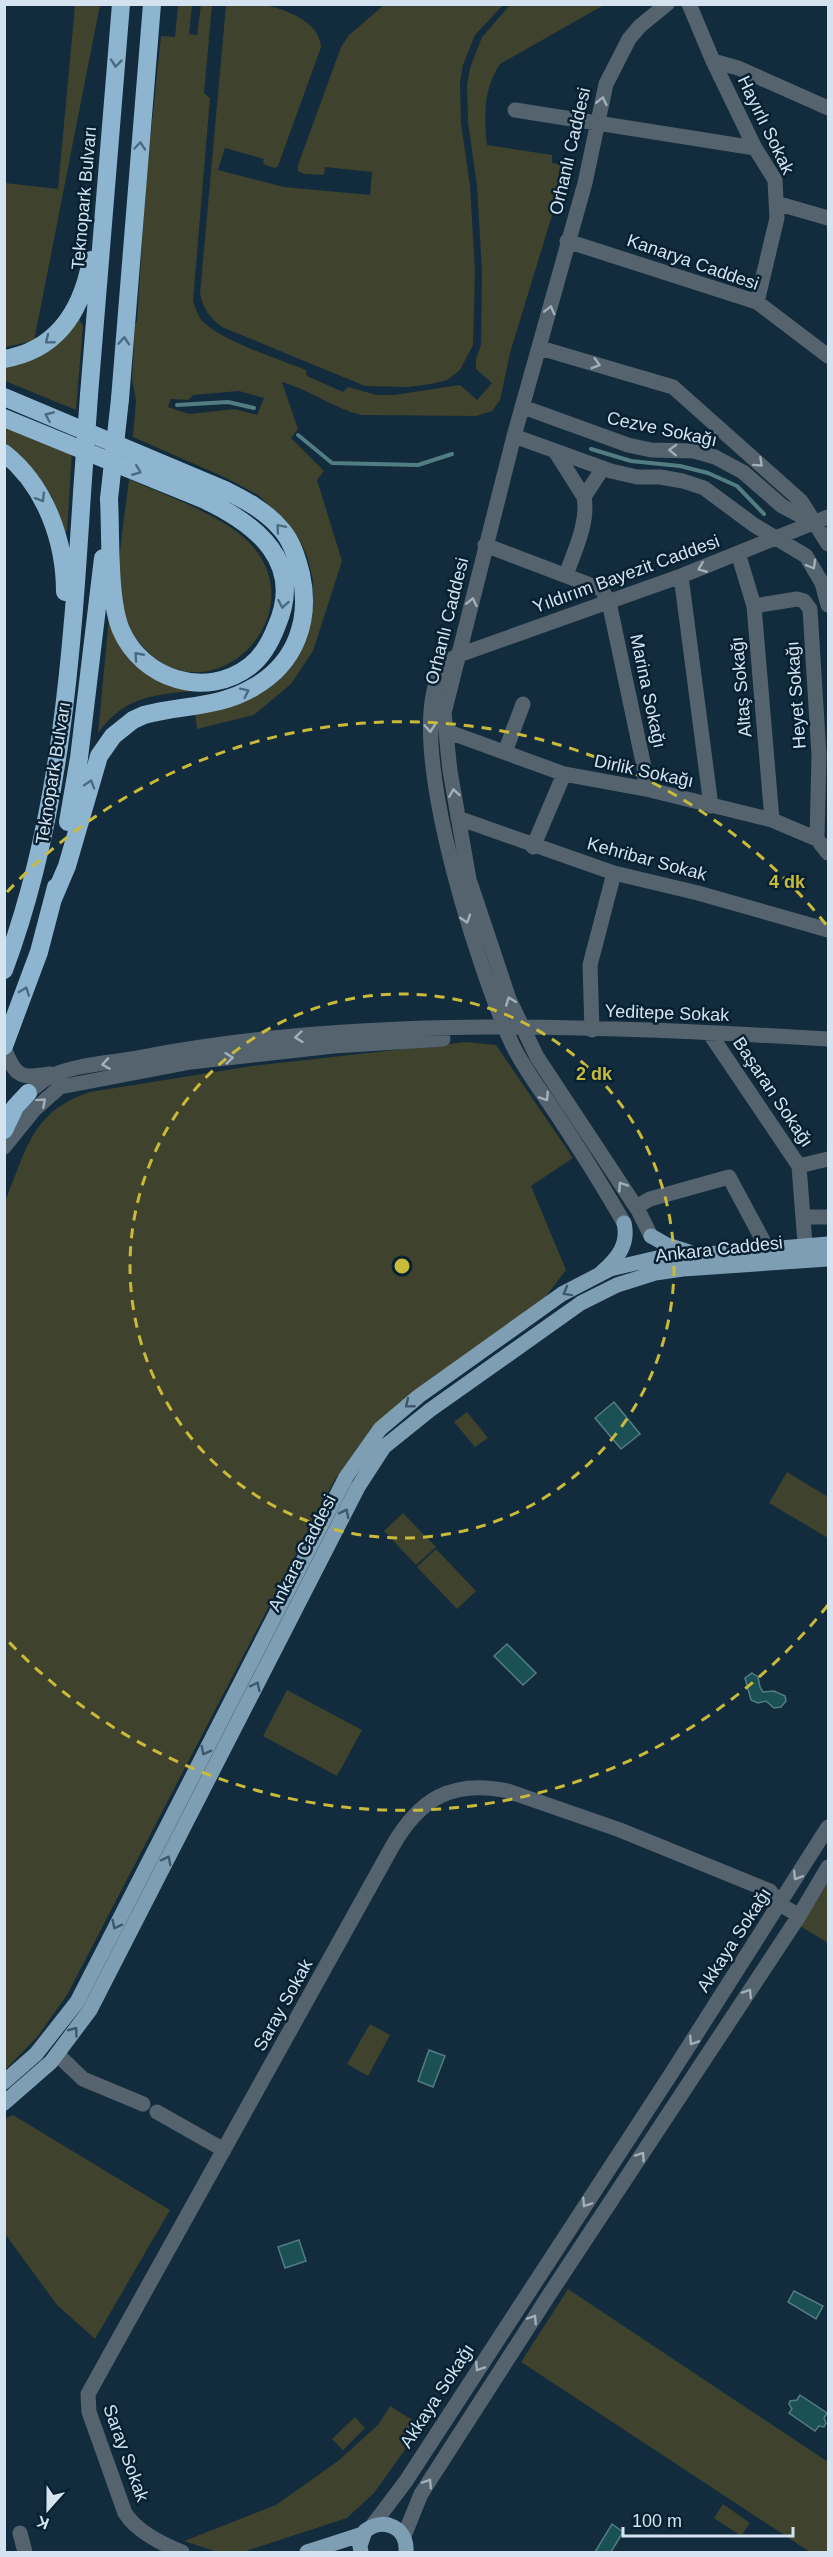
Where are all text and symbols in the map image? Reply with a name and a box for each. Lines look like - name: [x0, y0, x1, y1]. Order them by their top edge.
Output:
- one-way arrow: [110, 58, 123, 67]
- street label: Hayırlı Sokak: [734, 73, 799, 178]
- street label: Orhanlı Caddesi: [546, 85, 594, 217]
- one-way arrow: [594, 96, 607, 106]
- street label: Teknopark Bulvarı: [68, 125, 100, 271]
- one-way arrow: [133, 142, 146, 151]
- street label: Kanarya Caddesi: [624, 230, 762, 294]
- one-way arrow: [542, 305, 555, 315]
- one-way arrow: [45, 333, 56, 344]
- one-way arrow: [118, 336, 131, 345]
- one-way arrow: [590, 357, 601, 369]
- street label: Cezve Sokağı: [605, 408, 719, 450]
- one-way arrow: [44, 411, 55, 423]
- one-way arrow: [668, 444, 677, 457]
- one-way arrow: [752, 456, 763, 467]
- one-way arrow: [130, 464, 141, 476]
- one-way arrow: [34, 492, 46, 502]
- one-way arrow: [276, 524, 287, 535]
- street label: Yıldırım Bayezit Caddesi: [530, 531, 722, 617]
- street label: Orhanlı Caddesi: [422, 555, 472, 687]
- one-way arrow: [804, 559, 816, 570]
- one-way arrow: [697, 561, 708, 573]
- one-way arrow: [464, 598, 477, 608]
- one-way arrow: [277, 599, 290, 609]
- street label: Marina Sokağı: [626, 632, 670, 750]
- street label: Altaş Sokağı: [727, 636, 755, 738]
- street label: Heyet Sokağı: [782, 640, 810, 750]
- one-way arrow: [134, 652, 145, 663]
- one-way arrow: [238, 688, 249, 700]
- street label: Teknopark Bulvarı: [32, 700, 74, 846]
- one-way arrow: [423, 724, 436, 733]
- street label: Dirlik Sokağı: [593, 751, 695, 791]
- one-way arrow: [83, 779, 95, 789]
- one-way arrow: [448, 789, 460, 798]
- street label: Kehribar Sokak: [585, 833, 710, 885]
- text: 4 dk: [769, 872, 806, 892]
- one-way arrow: [459, 914, 472, 924]
- one-way arrow: [18, 986, 31, 997]
- one-way arrow: [505, 996, 518, 1007]
- street label: Yeditepe Sokak: [604, 1001, 731, 1025]
- one-way arrow: [294, 1030, 303, 1043]
- street label: Başaran Sokağı: [729, 1033, 817, 1151]
- one-way arrow: [224, 1052, 234, 1065]
- one-way arrow: [101, 1057, 111, 1070]
- text: 2 dk: [576, 1064, 613, 1084]
- one-way arrow: [538, 1090, 549, 1101]
- one-way arrow: [36, 1098, 46, 1109]
- one-way arrow: [618, 1181, 629, 1192]
- street label: Ankara Caddesi: [654, 1232, 784, 1266]
- centre of rings: [392, 1256, 412, 1276]
- one-way arrow: [563, 1284, 574, 1296]
- one-way arrow: [404, 1397, 415, 1408]
- street label: Ankara Caddesi: [264, 1491, 340, 1615]
- one-way arrow: [338, 1509, 349, 1519]
- one-way arrow: [249, 1682, 260, 1693]
- one-way arrow: [201, 1745, 212, 1756]
- one-way arrow: [160, 1855, 171, 1866]
- one-way arrow: [793, 1870, 805, 1880]
- street label: Akkaya Sokağı: [693, 1884, 775, 1996]
- one-way arrow: [112, 1919, 123, 1929]
- street label: Saray Sokak: [250, 1955, 317, 2054]
- one-way arrow: [741, 1989, 752, 2000]
- one-way arrow: [67, 2026, 78, 2037]
- one-way arrow: [689, 2034, 700, 2045]
- one-way arrow: [633, 2152, 645, 2162]
- one-way arrow: [582, 2197, 593, 2208]
- one-way arrow: [526, 2315, 538, 2325]
- street label: Akkaya Sokağı: [396, 2340, 478, 2452]
- one-way arrow: [475, 2360, 486, 2371]
- street label: Saray Sokak: [99, 2402, 153, 2505]
- north arrow: [18, 2479, 78, 2539]
- one-way arrow: [421, 2479, 432, 2490]
- scale bar: [623, 2500, 792, 2538]
- text: 100 m: [632, 2511, 682, 2531]
- text: K: [34, 2512, 51, 2533]

